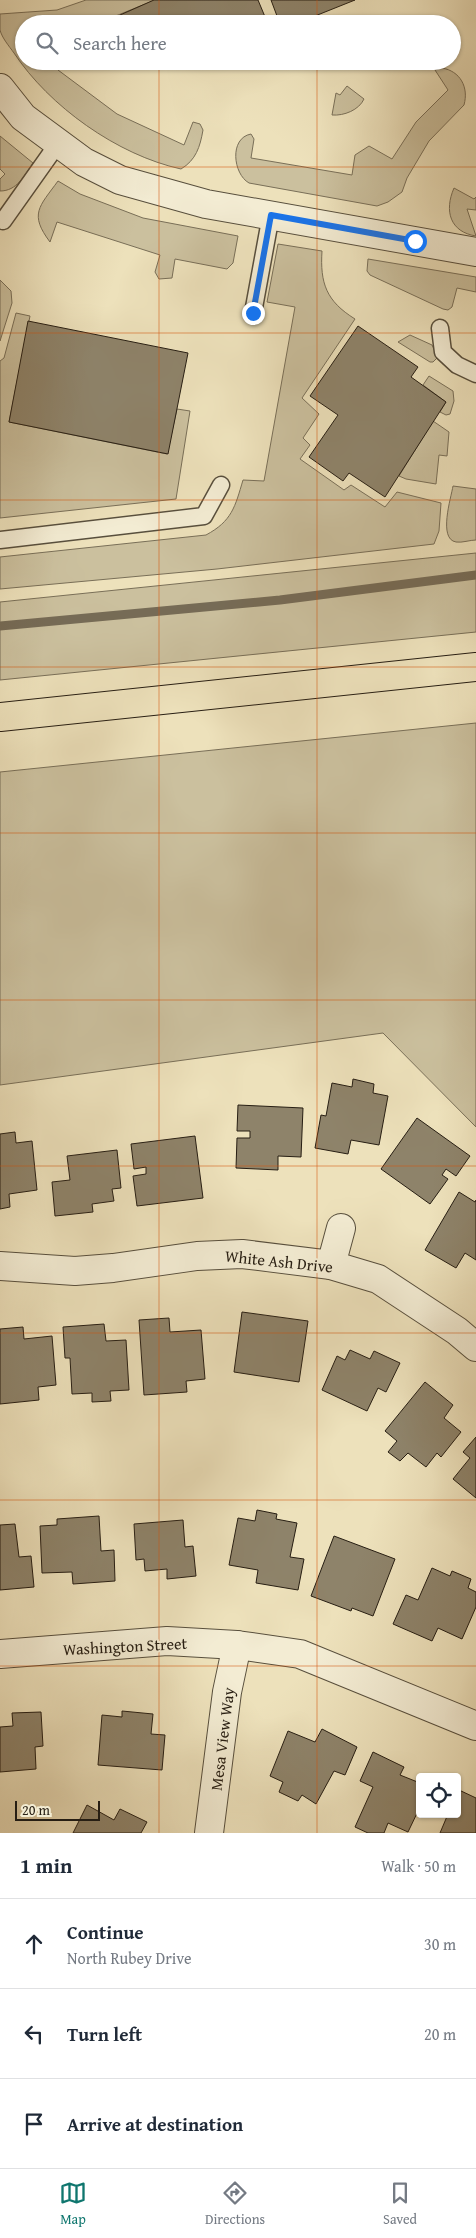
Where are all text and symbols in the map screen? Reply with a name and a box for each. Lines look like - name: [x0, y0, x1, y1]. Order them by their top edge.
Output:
- search box: [15, 15, 461, 70]
- icon: search: [33, 29, 61, 57]
- text: Search here: [73, 29, 167, 57]
- route start: [404, 230, 427, 253]
- route end: [242, 302, 265, 325]
- street label: White Ash Drive: [224, 1243, 334, 1279]
- street label: Washington Street: [62, 1631, 188, 1661]
- street label: Mesa View Way: [204, 1686, 240, 1792]
- map controls: [416, 1773, 461, 1818]
- button: locate: [416, 1773, 461, 1818]
- scale bar: [15, 1798, 100, 1821]
- text: 20 m: [22, 1800, 50, 1820]
- text: 1 min: [20, 1850, 72, 1881]
- text: Walk · 50 m: [381, 1854, 456, 1878]
- text: Continue: [67, 1918, 144, 1946]
- icon: ahead: [20, 1930, 48, 1958]
- text: 30 m: [424, 1932, 456, 1956]
- text: North Rubey Drive: [67, 1946, 191, 1970]
- icon: left: [20, 2020, 48, 2048]
- text: Turn left: [67, 2020, 142, 2048]
- text: 20 m: [424, 2022, 456, 2046]
- icon: arrive: [20, 2110, 48, 2138]
- text: Arrive at destination: [67, 2110, 243, 2138]
- tab: Map: [59, 2179, 87, 2229]
- tab: Directions: [205, 2179, 265, 2229]
- tab: Saved: [383, 2179, 417, 2229]

